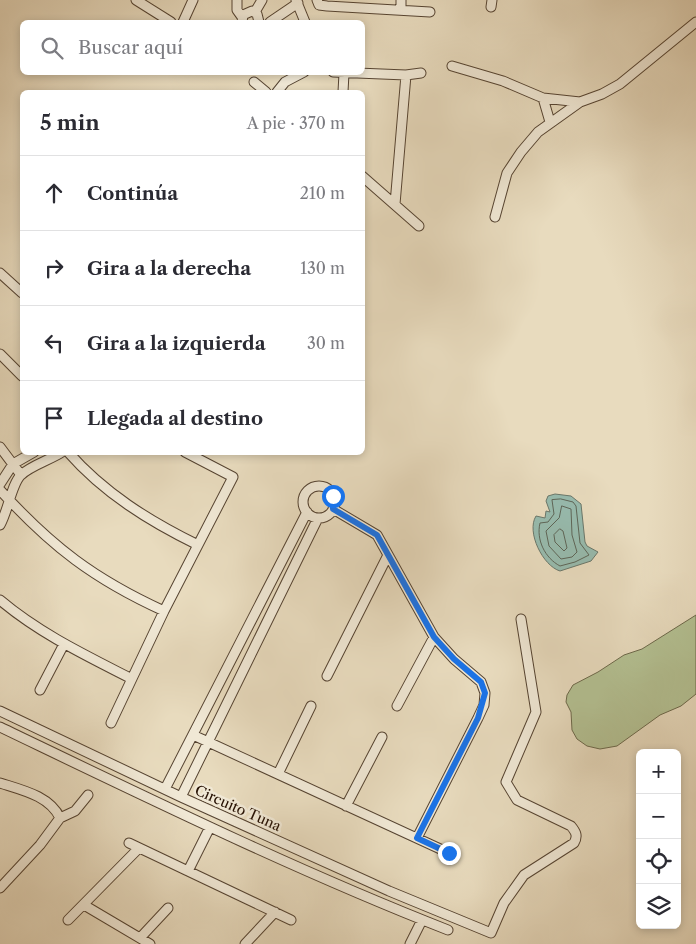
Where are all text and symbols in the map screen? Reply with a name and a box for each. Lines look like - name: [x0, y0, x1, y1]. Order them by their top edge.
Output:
- search box: [20, 20, 365, 75]
- icon: search: [38, 34, 66, 62]
- text: Buscar aquí: [78, 36, 183, 59]
- text: 5 min: [40, 110, 100, 135]
- text: A pie · 370 m: [247, 113, 345, 133]
- icon: ahead: [40, 179, 68, 207]
- text: Continúa: [87, 182, 178, 205]
- text: 210 m: [300, 183, 345, 203]
- icon: right: [40, 254, 68, 282]
- text: Gira a la derecha: [87, 257, 251, 280]
- text: 130 m: [300, 258, 345, 278]
- icon: left: [40, 329, 68, 357]
- text: Gira a la izquierda: [87, 332, 266, 355]
- text: 30 m: [307, 333, 345, 353]
- icon: arrive: [40, 404, 68, 432]
- text: Llegada al destino: [87, 407, 263, 430]
- route start: [322, 485, 345, 508]
- map controls: [636, 749, 681, 929]
- button: +: [636, 749, 681, 794]
- street label: Circuito Tuna: [192, 781, 285, 835]
- button: −: [636, 794, 681, 839]
- button: locate: [636, 839, 681, 884]
- route end: [438, 842, 461, 865]
- button: layers: [636, 884, 681, 929]

